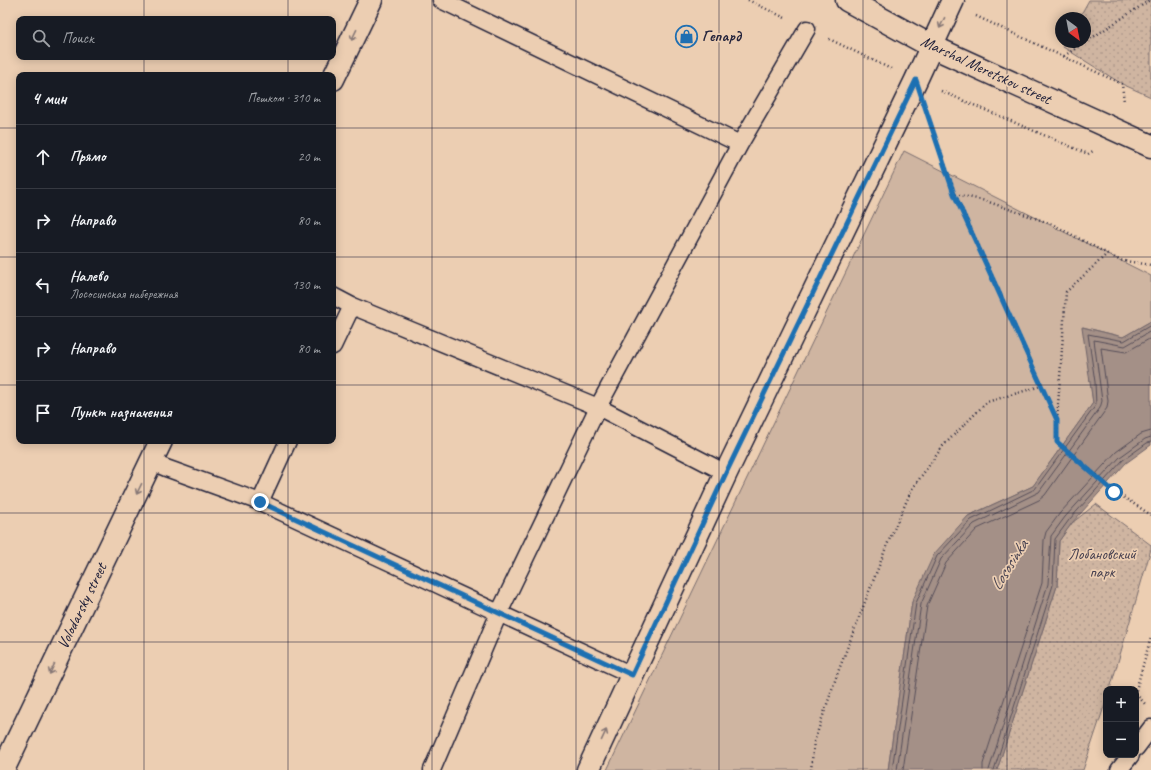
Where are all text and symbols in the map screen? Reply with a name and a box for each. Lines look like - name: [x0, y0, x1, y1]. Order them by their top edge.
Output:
- north arrow: [1055, 12, 1091, 48]
- search box: [16, 16, 336, 60]
- one-way arrow: [938, 17, 945, 29]
- shop icon: Гепард: [674, 23, 700, 49]
- place label: Гепард: [702, 26, 743, 46]
- icon: search: [30, 27, 52, 49]
- text: Поиск: [62, 29, 94, 48]
- one-way arrow: [350, 29, 357, 41]
- street label: Marshal Meretskov street: [918, 31, 1056, 110]
- text: 4 мин: [32, 88, 67, 109]
- text: Пешком · 310 m: [247, 90, 320, 106]
- icon: ahead: [32, 146, 54, 168]
- text: Прямо: [70, 147, 106, 166]
- text: 20 m: [298, 149, 320, 165]
- icon: right: [32, 210, 54, 232]
- text: Направо: [70, 211, 116, 230]
- text: 80 m: [298, 213, 320, 229]
- text: Налево: [70, 267, 108, 286]
- icon: left: [32, 274, 54, 296]
- text: 130 m: [292, 277, 320, 293]
- text: Лососинская набережная: [70, 286, 178, 302]
- icon: right: [32, 338, 54, 360]
- text: Направо: [70, 339, 116, 358]
- text: 80 m: [298, 341, 320, 357]
- icon: arrive: [32, 402, 54, 424]
- text: Пункт назначения: [70, 403, 172, 422]
- one-way arrow: [135, 483, 142, 495]
- route start: [1105, 483, 1123, 501]
- route end: [251, 493, 269, 511]
- water label: Lososinka: [985, 535, 1033, 594]
- park label: Лобановский парк: [1068, 544, 1137, 582]
- street label: Volodarsky street: [53, 558, 112, 652]
- one-way arrow: [48, 663, 55, 675]
- map controls: [1103, 686, 1139, 758]
- button: +: [1103, 686, 1139, 722]
- button: −: [1103, 722, 1139, 758]
- one-way arrow: [601, 729, 608, 741]

